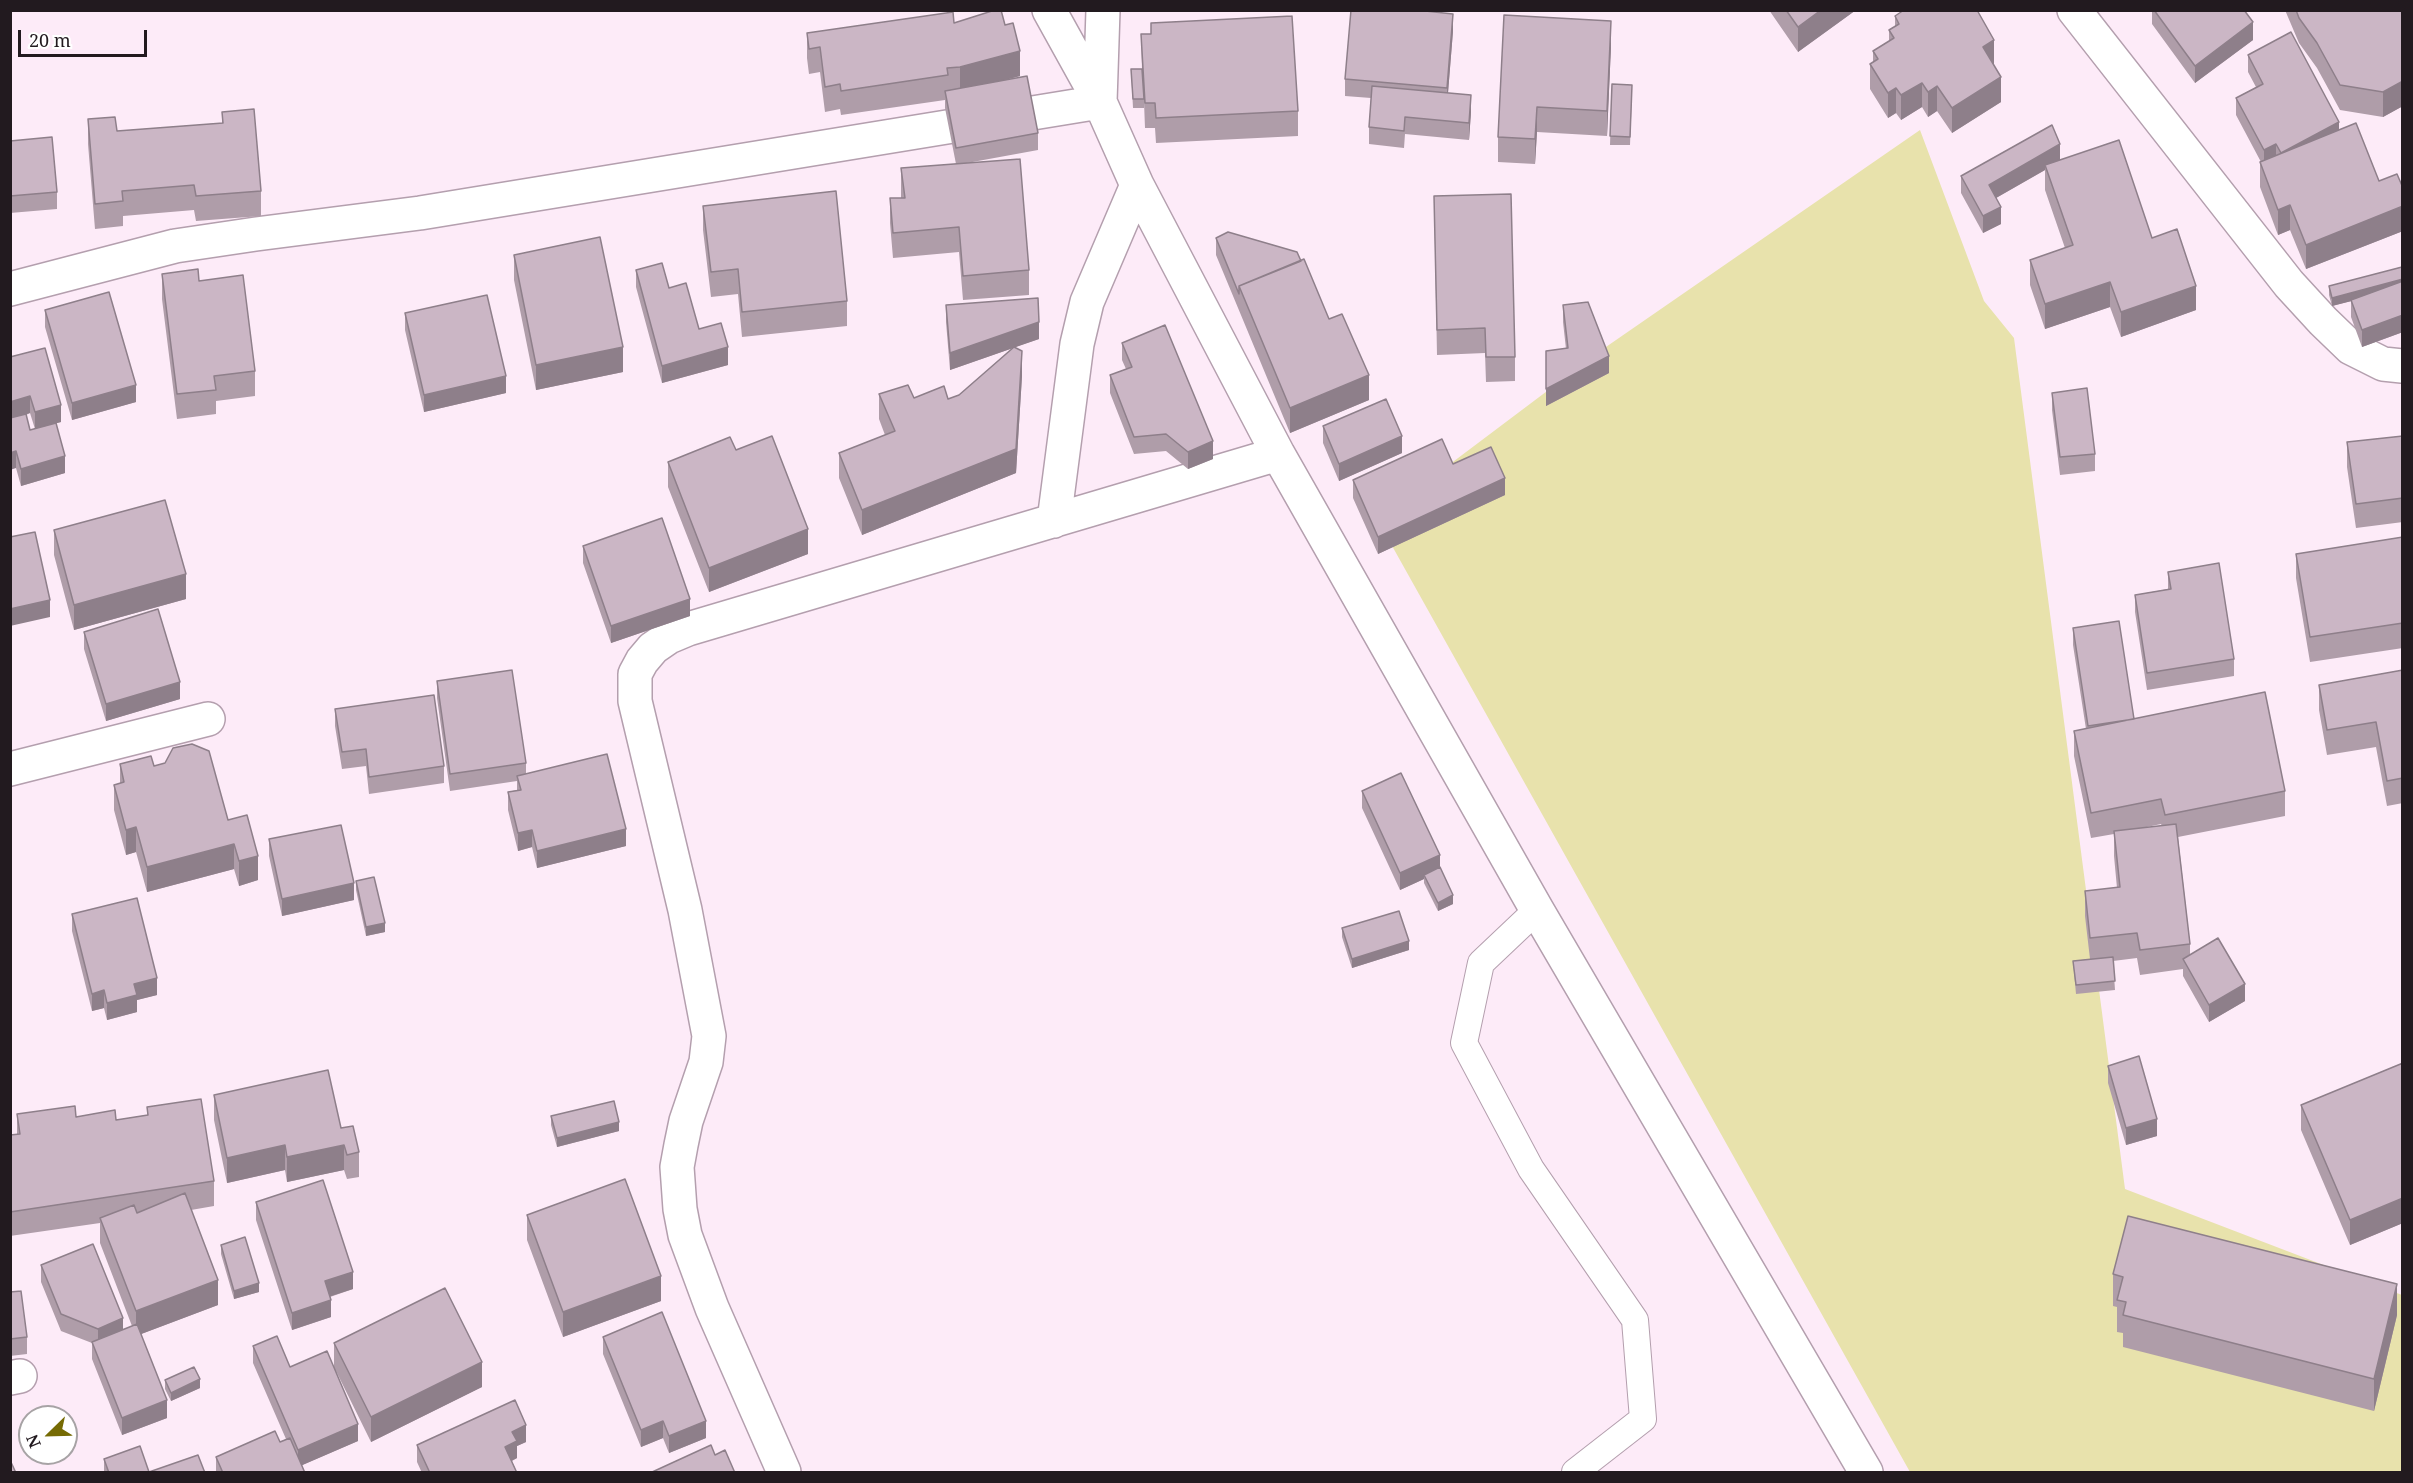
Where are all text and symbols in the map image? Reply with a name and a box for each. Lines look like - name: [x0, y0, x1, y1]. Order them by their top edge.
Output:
- scale bar: [21, 18, 150, 56]
- text: 20 m: [29, 28, 71, 52]
- north arrow: [18, 1405, 78, 1465]
- text: N: [21, 1431, 46, 1451]

